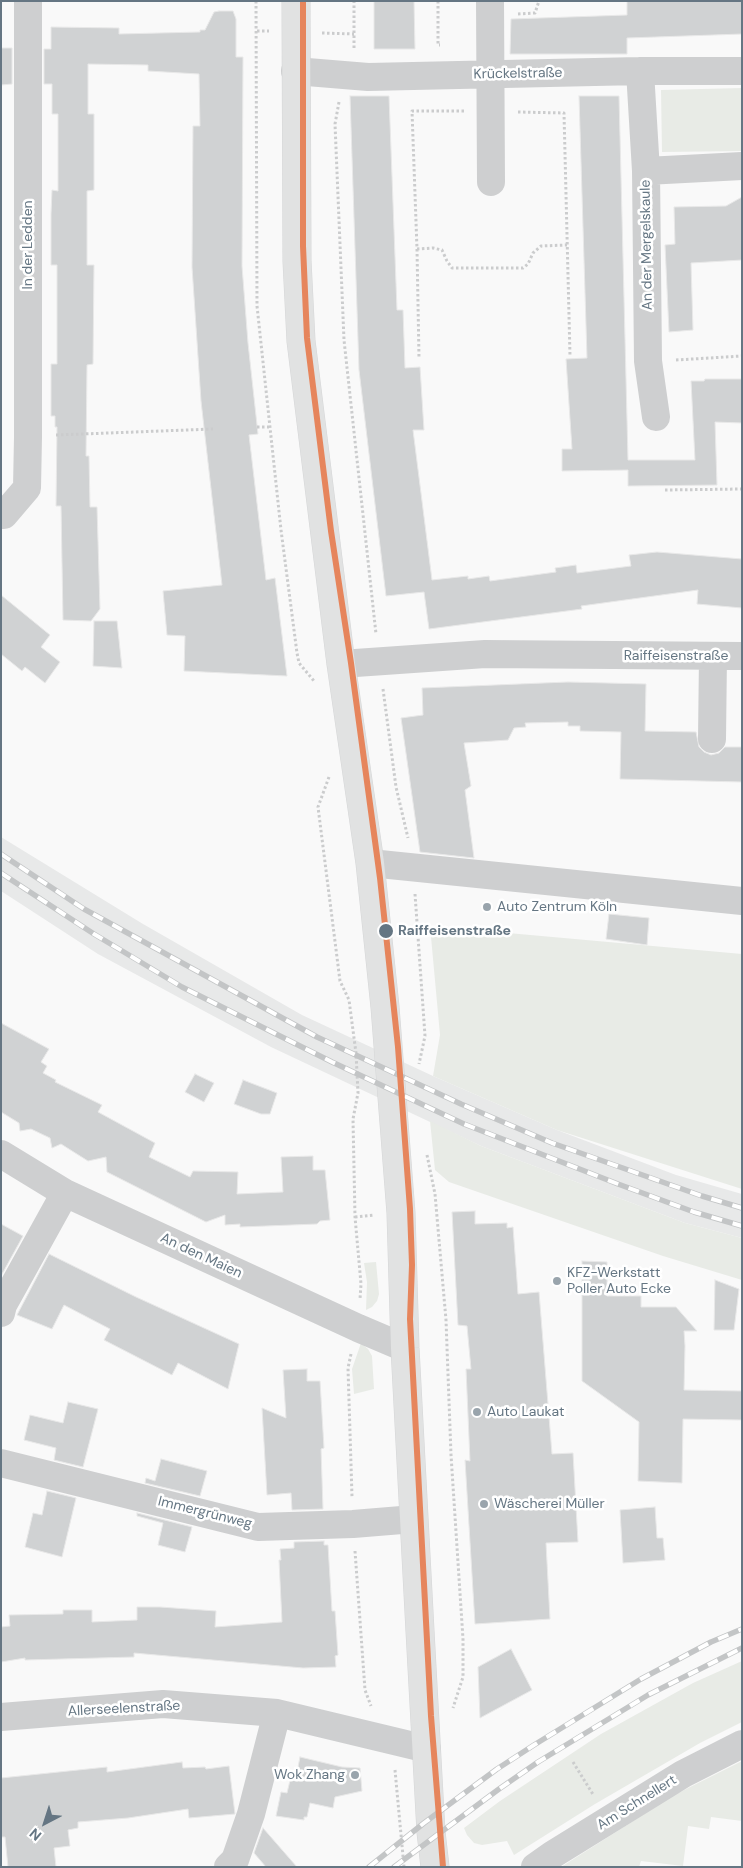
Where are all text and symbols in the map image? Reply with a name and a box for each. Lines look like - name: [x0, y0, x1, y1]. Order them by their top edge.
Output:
- street label: Krückelstraße: [473, 65, 563, 83]
- street label: An der Mergelskaule: [637, 179, 657, 311]
- street label: In der Ledden: [20, 200, 36, 290]
- street label: Raiffeisenstraße: [624, 648, 728, 664]
- place label: Auto Zentrum Köln: [497, 899, 617, 915]
- marker: Auto Zentrum Köln: [481, 901, 493, 913]
- marker: Raiffeisenstraße: [377, 922, 395, 940]
- place label: Raiffeisenstraße: [398, 923, 511, 939]
- street label: An den Maien: [157, 1230, 245, 1282]
- place label: KFZ-Werkstatt Poller Auto Ecke: [567, 1265, 671, 1298]
- marker: KFZ-Werkstatt Poller Auto Ecke: [551, 1275, 563, 1287]
- place label: Auto Laukat: [487, 1404, 564, 1420]
- marker: Auto Laukat: [471, 1406, 483, 1418]
- street label: Immergrünweg: [156, 1493, 254, 1533]
- place label: Wäscherei Müller: [494, 1496, 605, 1512]
- marker: Wäscherei Müller: [478, 1498, 490, 1510]
- street label: Allerseelenstraße: [67, 1698, 181, 1720]
- place label: Wok Zhang: [274, 1767, 345, 1783]
- marker: Wok Zhang: [349, 1769, 361, 1781]
- street label: Am Schnellert: [594, 1772, 680, 1834]
- north arrow: [20, 1798, 70, 1848]
- text: N: [26, 1824, 45, 1845]

